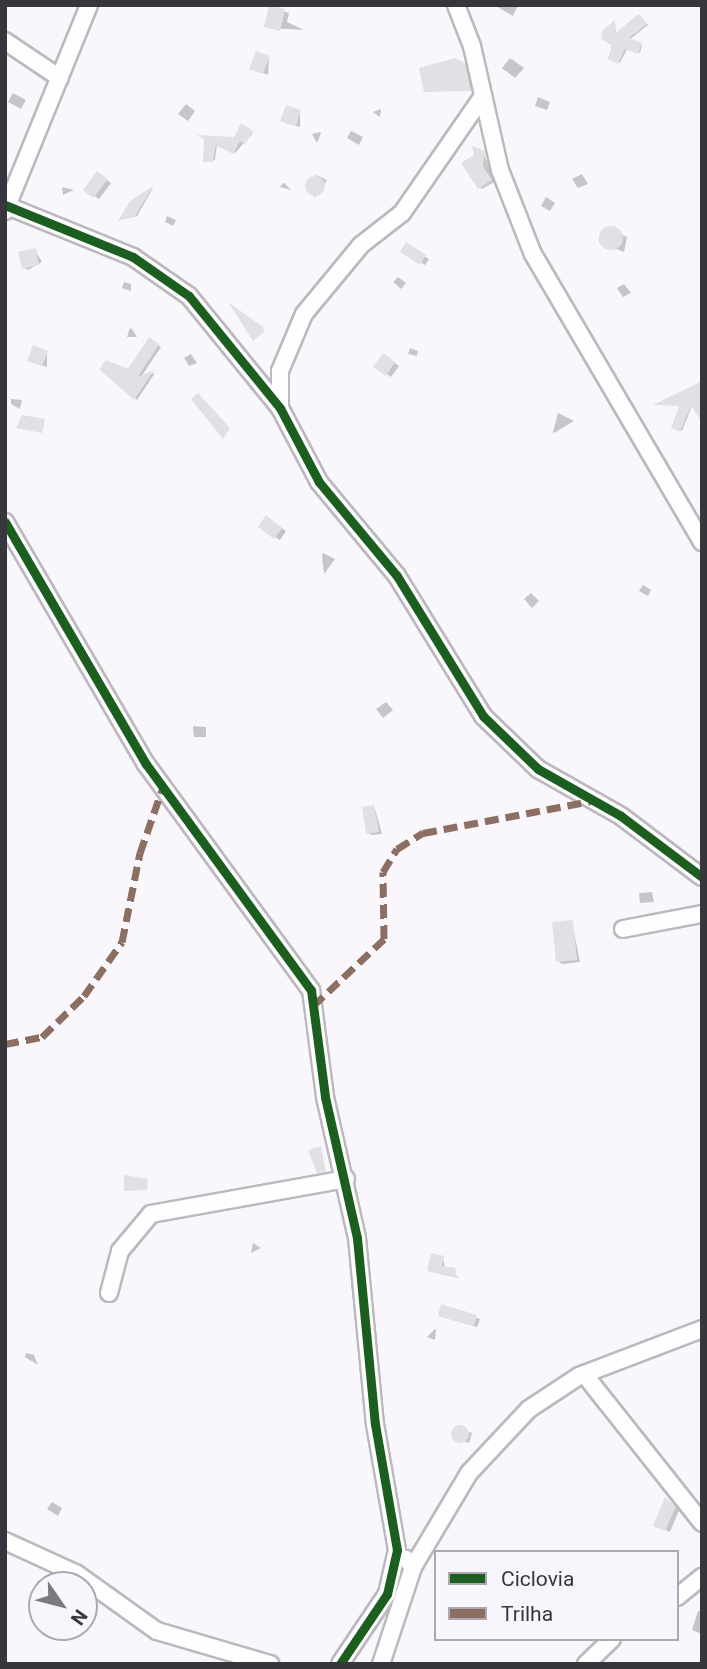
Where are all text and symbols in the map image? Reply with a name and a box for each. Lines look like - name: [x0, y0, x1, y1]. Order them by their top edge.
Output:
- legend: [434, 1550, 679, 1641]
- text: Ciclovia: [501, 1567, 574, 1591]
- north arrow: [28, 1571, 98, 1641]
- text: Trilha: [501, 1602, 553, 1626]
- text: N: [66, 1605, 92, 1629]

